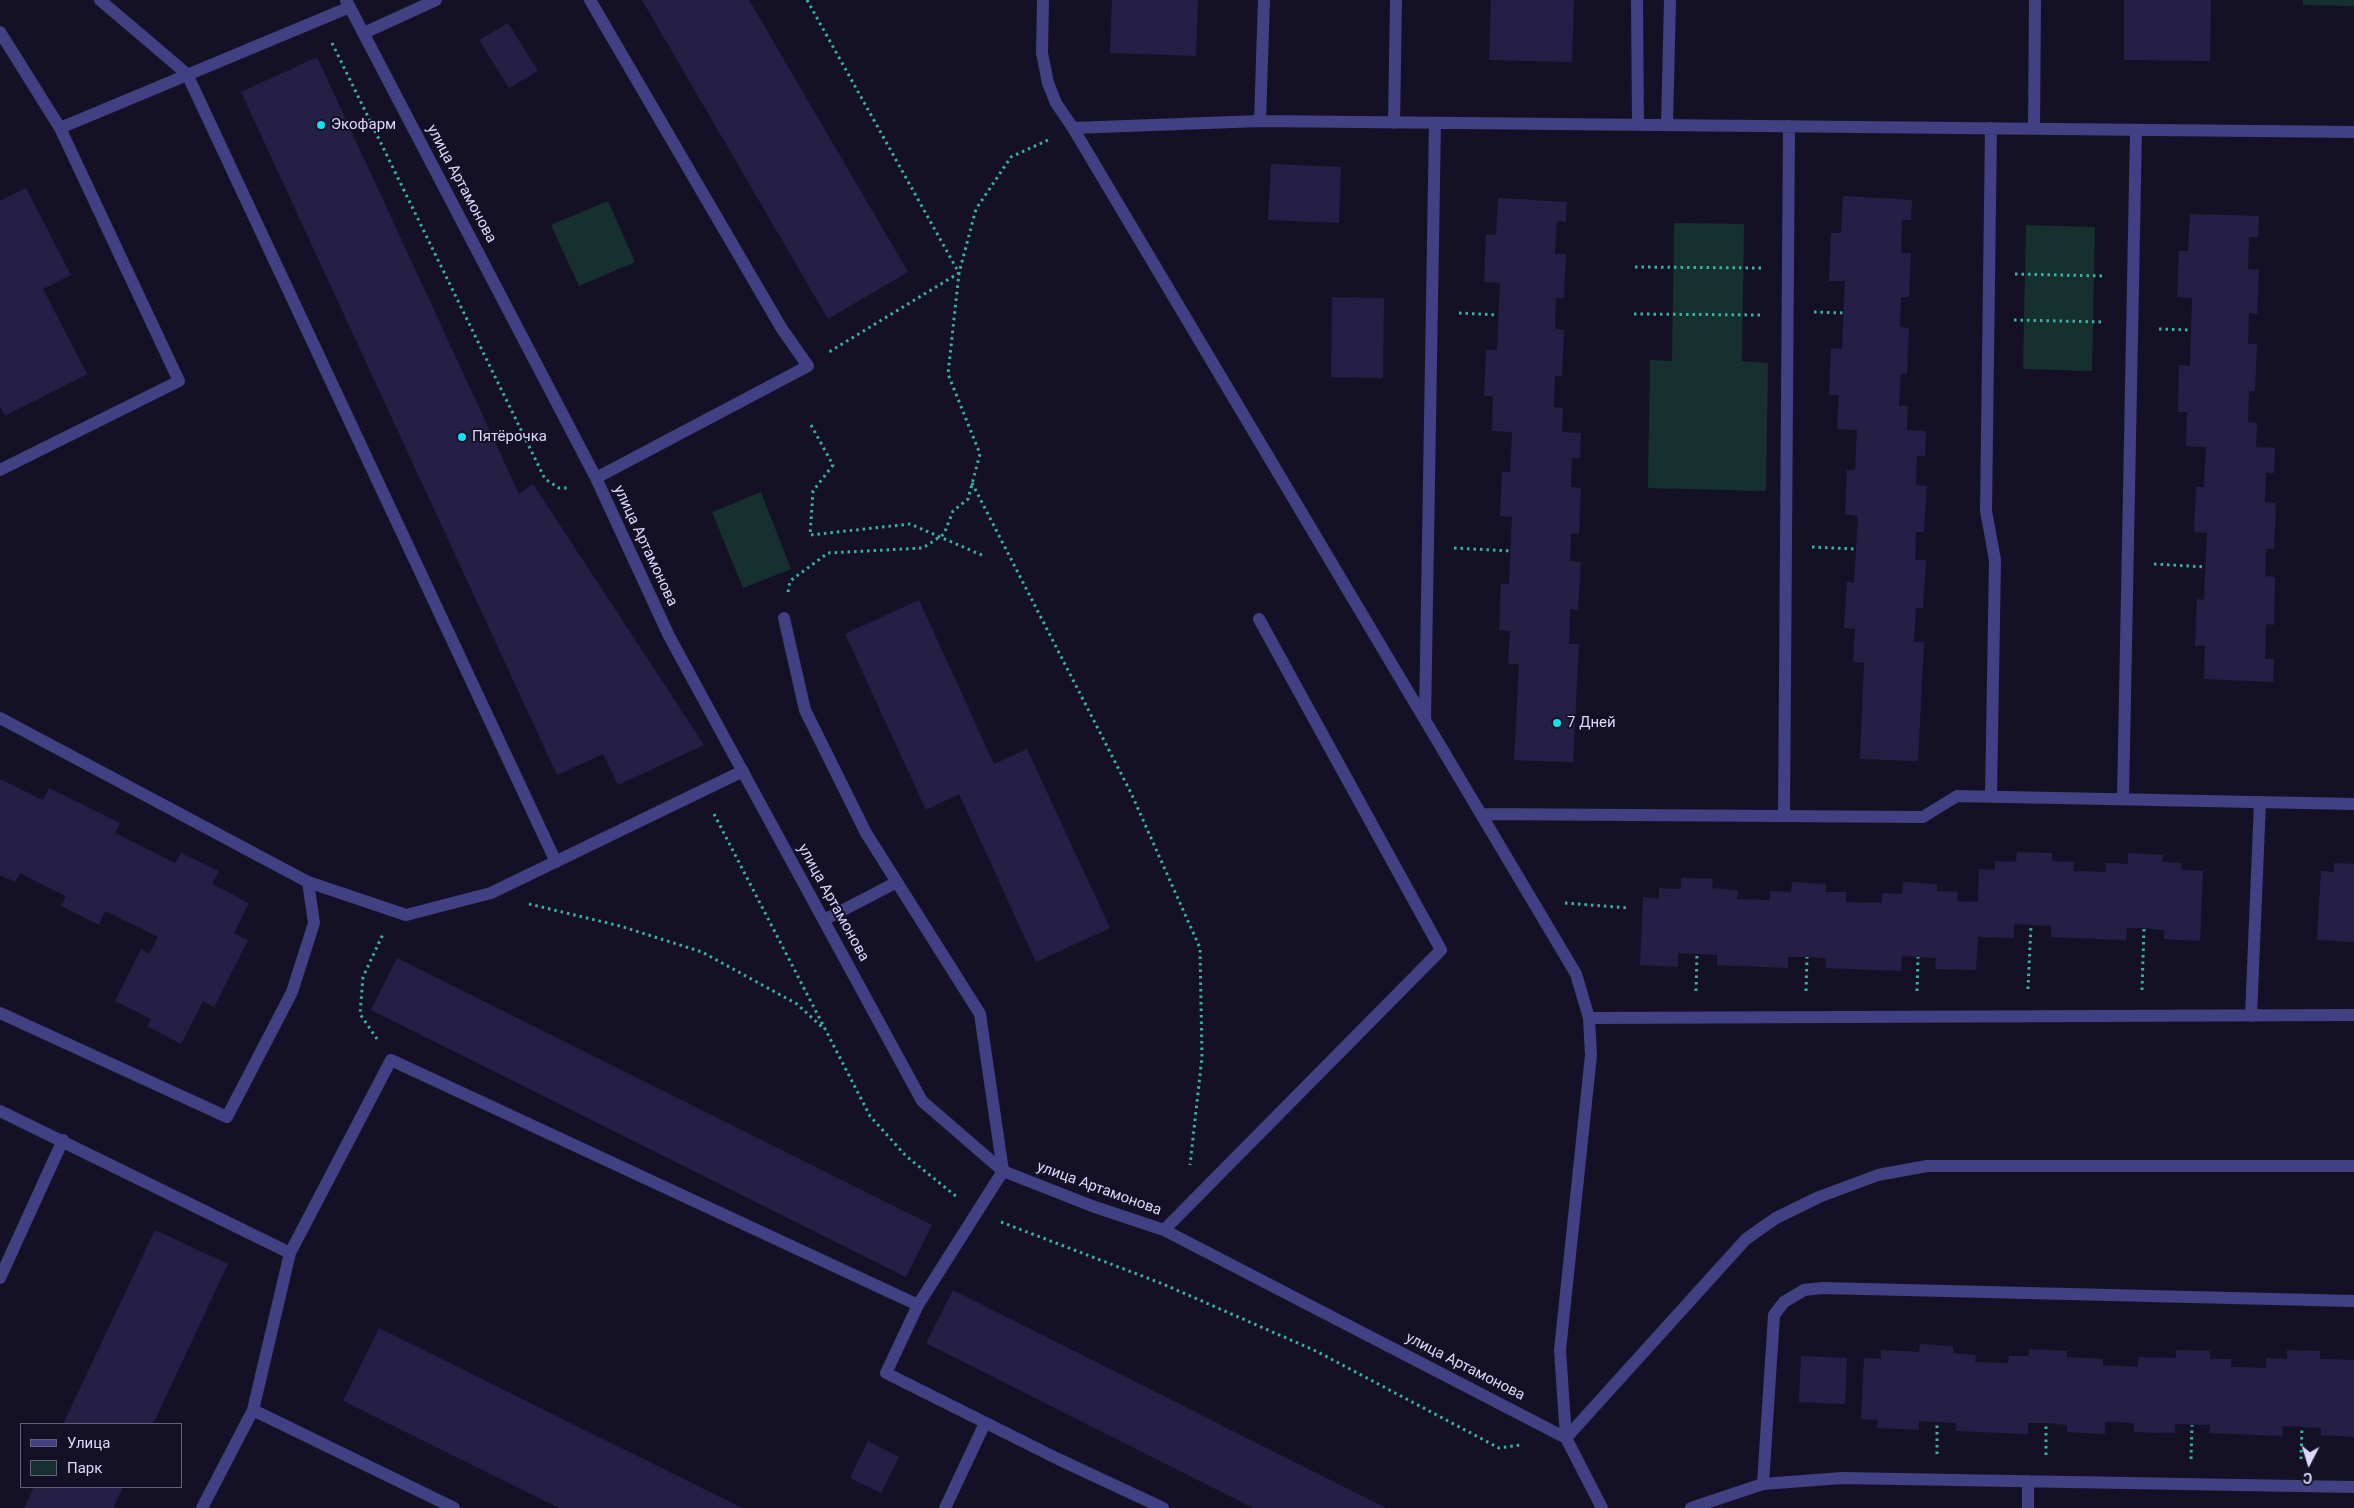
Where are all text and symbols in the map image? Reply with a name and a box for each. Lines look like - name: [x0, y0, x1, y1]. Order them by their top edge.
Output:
- place label: Экофарм: [331, 116, 396, 134]
- marker: Экофарм: [315, 119, 327, 131]
- street label: улица Артамонова: [422, 122, 500, 246]
- place label: Пятёрочка: [472, 428, 547, 446]
- marker: Пятёрочка: [456, 431, 468, 443]
- street label: улица Артамонова: [609, 483, 681, 609]
- place label: 7 Дней: [1567, 714, 1616, 732]
- marker: 7 Дней: [1551, 717, 1563, 729]
- street label: улица Артамонова: [793, 841, 873, 965]
- street label: улица Артамонова: [1034, 1158, 1164, 1220]
- street label: улица Артамонова: [1402, 1329, 1528, 1405]
- legend: [20, 1423, 182, 1488]
- text: Улица: [67, 1434, 110, 1452]
- north arrow: [2284, 1438, 2334, 1488]
- text: Парк: [67, 1459, 102, 1477]
- text: С: [2302, 1470, 2313, 1486]

